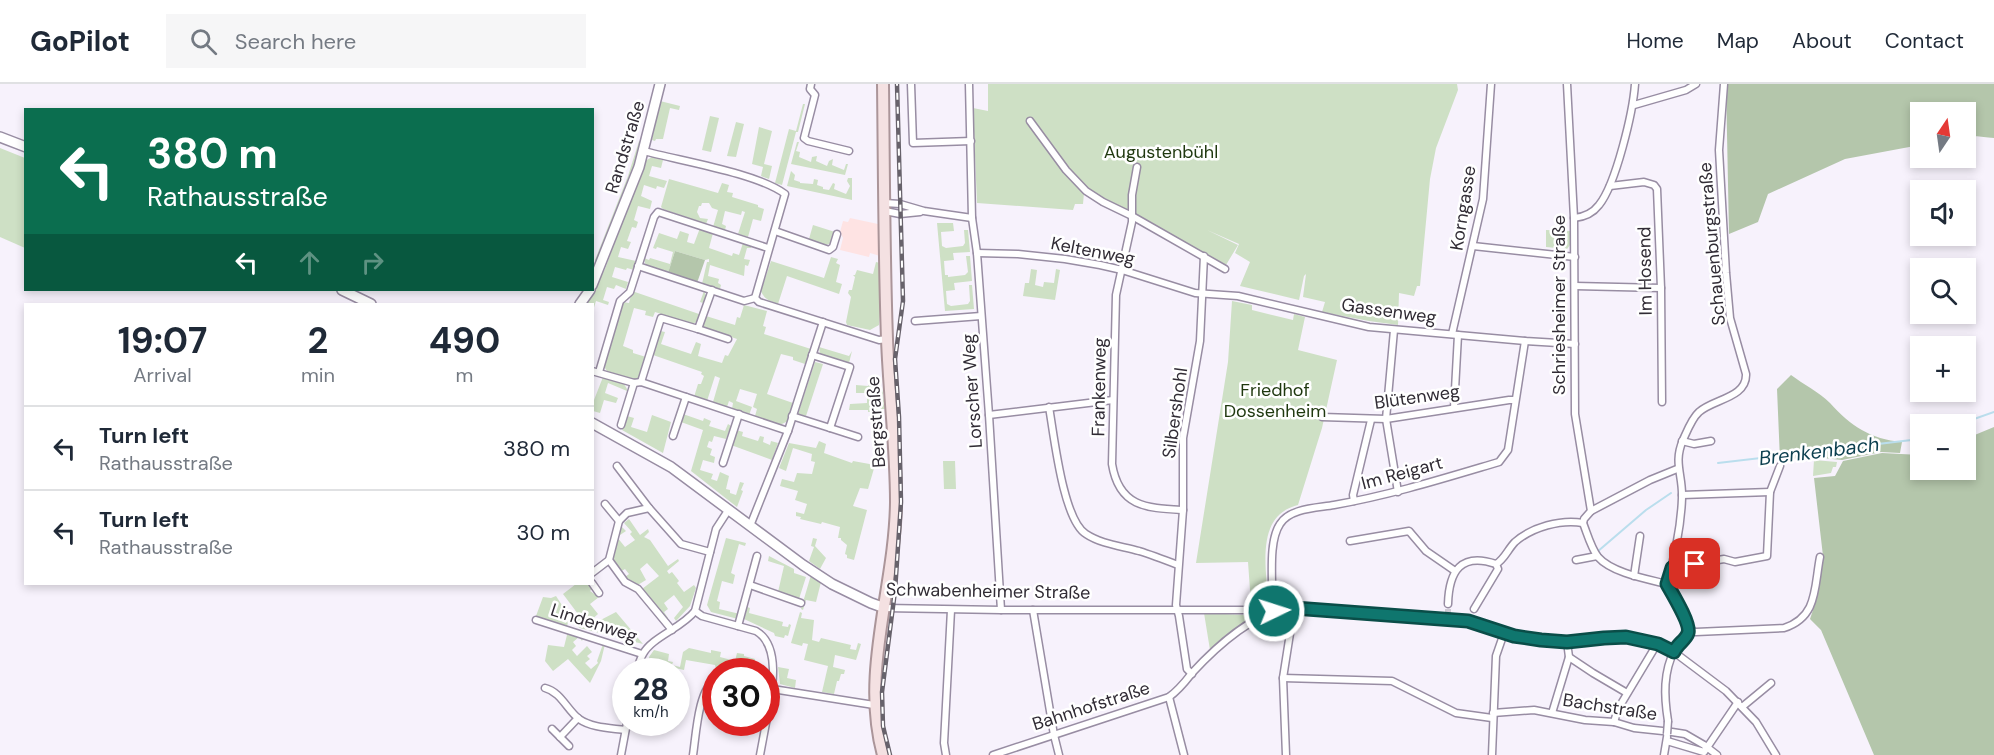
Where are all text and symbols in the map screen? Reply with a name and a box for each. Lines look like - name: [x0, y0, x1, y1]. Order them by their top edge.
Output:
- search box: [166, 14, 586, 68]
- text: GoPilot: [30, 23, 130, 60]
- icon: search: [187, 25, 220, 58]
- text: Search here: [235, 27, 356, 56]
- text: Home: [1626, 27, 1684, 55]
- text: Map: [1717, 27, 1759, 55]
- text: About: [1792, 27, 1852, 55]
- text: Contact: [1885, 27, 1964, 55]
- street label: Randstraße: [600, 98, 650, 196]
- north arrow: [1910, 102, 1976, 168]
- map controls: [1910, 102, 1976, 480]
- text: 380 m: [147, 126, 278, 181]
- icon: left: [48, 132, 126, 210]
- park label: Augustenbühl: [1104, 140, 1218, 164]
- street label: Schauenburgstraße: [1693, 161, 1731, 327]
- street label: Korngasse: [1444, 164, 1482, 252]
- text: Rathausstraße: [147, 179, 328, 214]
- button: sound: [1910, 180, 1976, 246]
- street label: Schriesheimer Straße: [1547, 215, 1571, 395]
- street label: Im Hosend: [1632, 226, 1658, 316]
- street label: Keltenweg: [1049, 231, 1137, 271]
- icon: left: [230, 246, 263, 279]
- icon: ahead: [293, 246, 326, 279]
- icon: right: [356, 246, 389, 279]
- button: search: [1910, 258, 1976, 324]
- street label: Gassenweg: [1340, 292, 1438, 330]
- text: 19:07: [118, 317, 207, 364]
- text: 2: [308, 317, 328, 364]
- text: 490: [429, 317, 500, 364]
- street label: Lorscher Weg: [956, 333, 988, 449]
- button: +: [1910, 336, 1976, 402]
- street label: Frankenweg: [1086, 337, 1112, 437]
- text: Arrival: [133, 362, 192, 388]
- text: min: [301, 362, 335, 388]
- text: m: [456, 362, 473, 388]
- street label: Silbershohl: [1157, 366, 1193, 460]
- street label: Bergstraße: [861, 375, 891, 469]
- park label: Friedhof Dossenheim: [1224, 378, 1326, 423]
- street label: Blütenweg: [1373, 379, 1461, 415]
- button: −: [1910, 414, 1976, 480]
- text: Turn left: [99, 421, 189, 450]
- water label: Brenkenbach: [1757, 431, 1881, 471]
- icon: left: [48, 432, 81, 465]
- text: 380 m: [503, 434, 570, 463]
- text: Rathausstraße: [99, 450, 233, 476]
- street label: Im Reigart: [1359, 451, 1445, 495]
- text: Turn left: [99, 505, 189, 534]
- icon: left: [48, 516, 81, 549]
- text: 30 m: [516, 518, 570, 547]
- text: Rathausstraße: [99, 534, 233, 560]
- pin: [1669, 538, 1720, 589]
- icon: arrive: [1678, 547, 1711, 580]
- street label: Schwabenheimer Straße: [886, 577, 1090, 605]
- position arrow: [1242, 579, 1306, 643]
- street label: Lindenweg: [548, 598, 640, 648]
- speed limit sign: 30: [702, 658, 780, 736]
- text: 28: [633, 670, 669, 709]
- street label: Bahnhofstraße: [1029, 676, 1153, 736]
- street label: Bachstraße: [1561, 688, 1659, 726]
- text: km/h: [633, 702, 669, 722]

